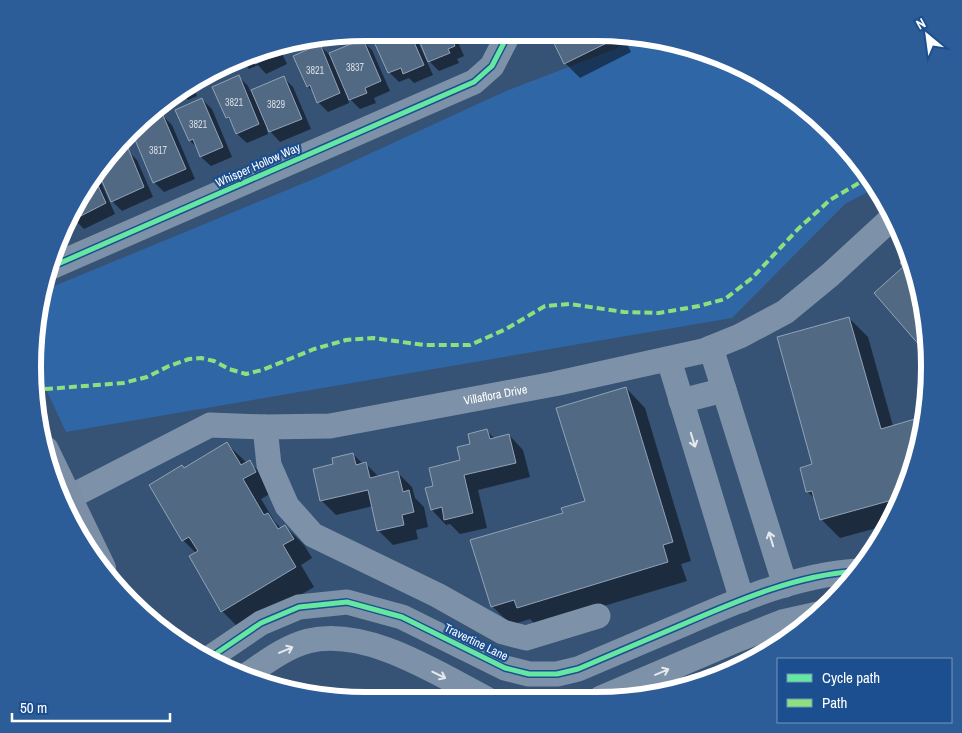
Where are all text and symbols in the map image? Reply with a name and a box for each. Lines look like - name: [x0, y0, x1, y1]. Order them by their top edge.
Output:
- north arrow: [902, 10, 952, 60]
- text: N: [913, 14, 929, 34]
- house number: 3837: [346, 61, 365, 74]
- house number: 3821: [306, 64, 325, 77]
- house number: 3821: [225, 96, 244, 109]
- house number: 3829: [267, 98, 286, 111]
- house number: 3821: [189, 118, 208, 131]
- street label: Whisper Hollow Way: [213, 139, 303, 191]
- house number: 3817: [149, 144, 168, 157]
- street label: Villaflora Drive: [462, 381, 529, 409]
- one-way arrow: [689, 432, 699, 448]
- one-way arrow: [765, 531, 775, 547]
- street label: Travertine Lane: [441, 620, 511, 664]
- one-way arrow: [278, 645, 293, 655]
- legend: [777, 658, 952, 723]
- one-way arrow: [654, 666, 669, 676]
- text: Cycle path: [822, 667, 880, 688]
- one-way arrow: [431, 671, 446, 680]
- scale bar: [12, 690, 170, 722]
- text: Path: [822, 692, 847, 713]
- text: 50 m: [20, 697, 47, 718]

